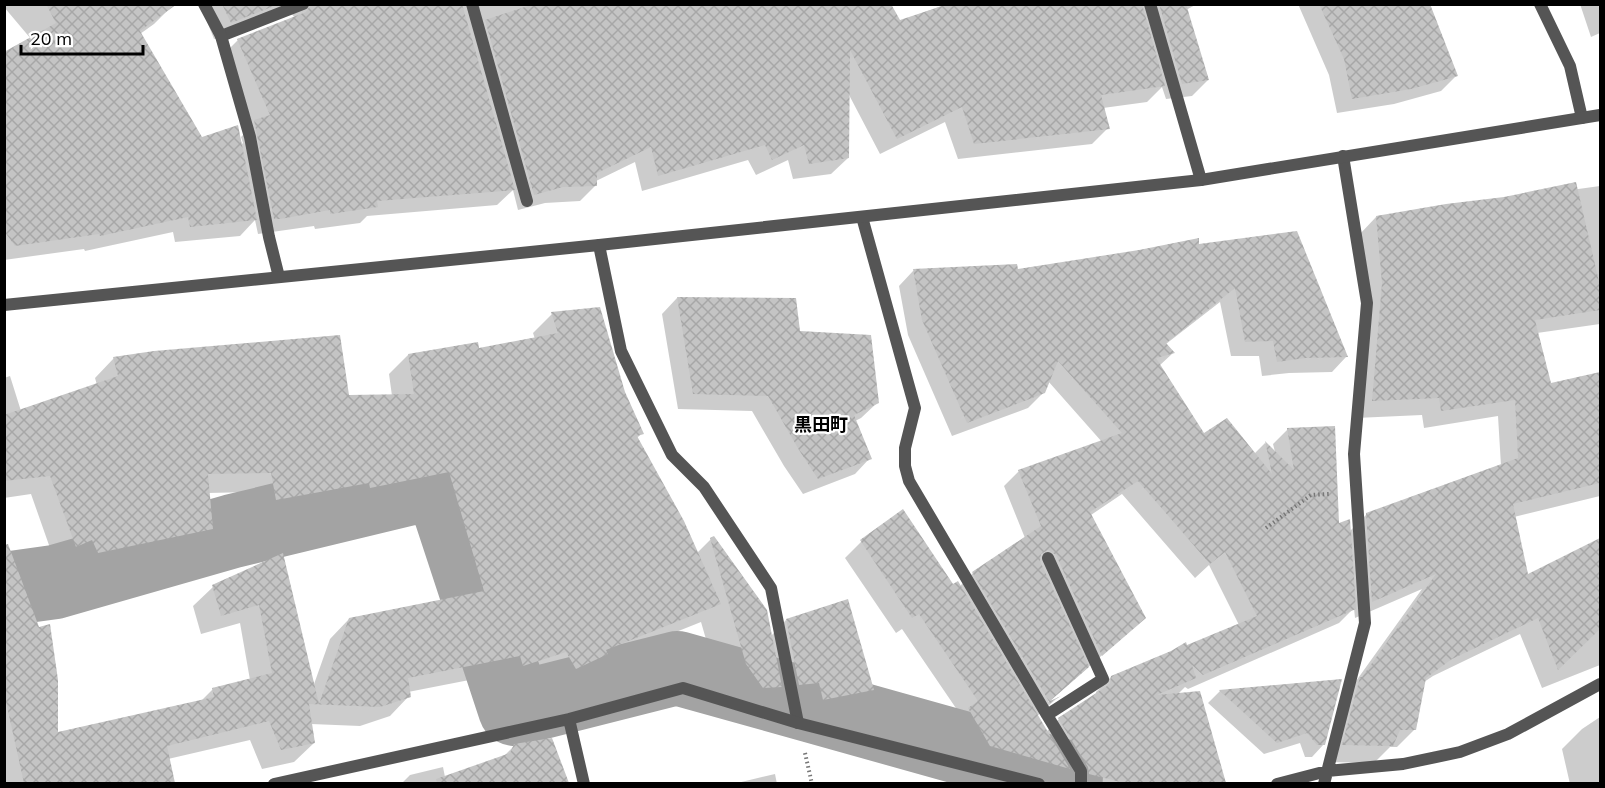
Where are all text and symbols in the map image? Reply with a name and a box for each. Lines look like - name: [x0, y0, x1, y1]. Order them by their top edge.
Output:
- scale bar: [21, 18, 142, 56]
- text: 20 m: [30, 27, 72, 50]
- district label: 黒田町: [794, 413, 848, 436]

